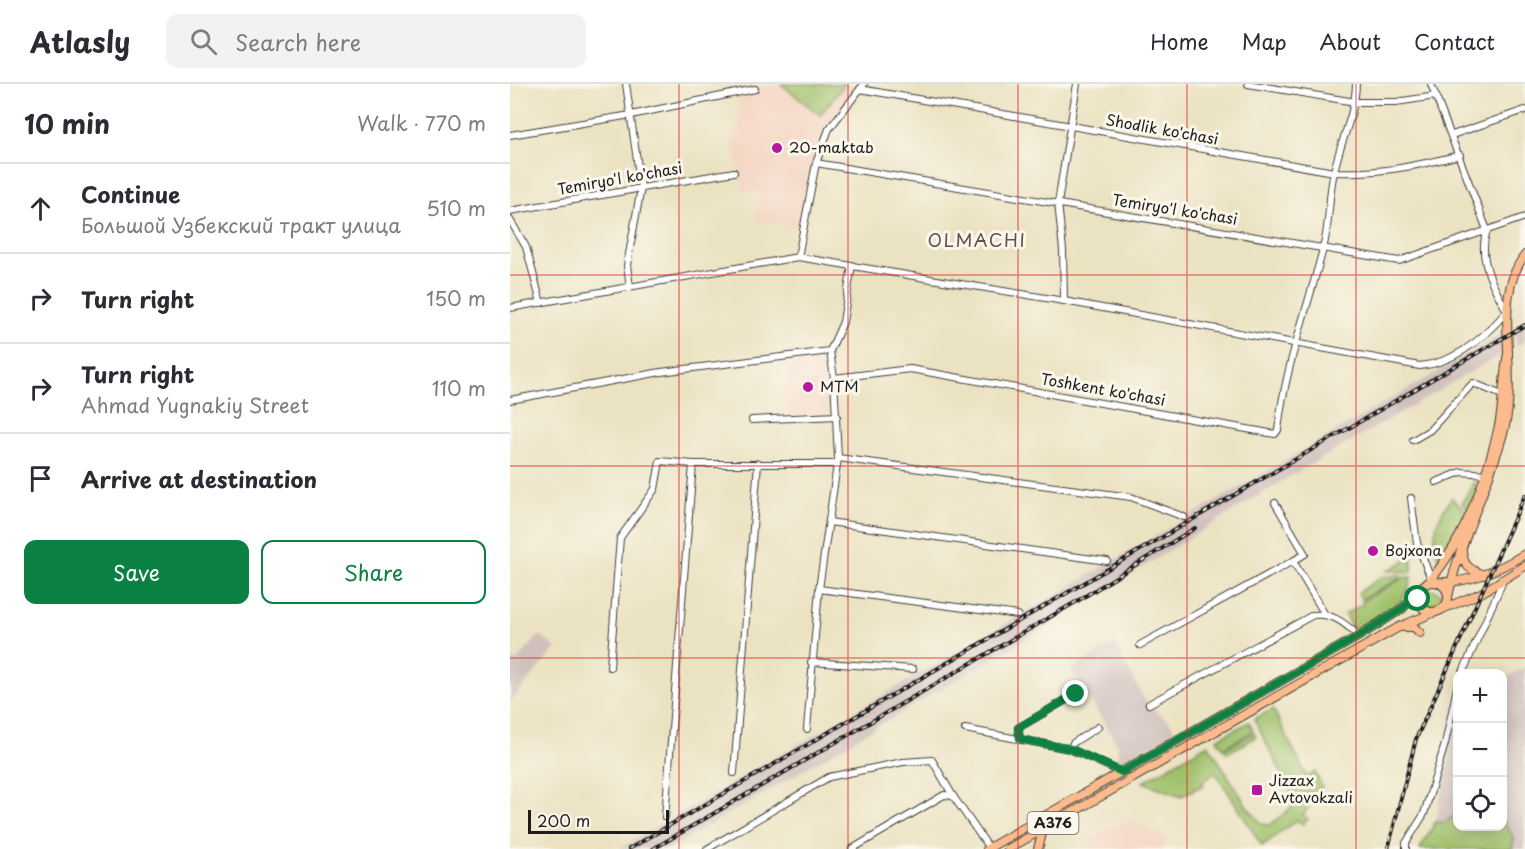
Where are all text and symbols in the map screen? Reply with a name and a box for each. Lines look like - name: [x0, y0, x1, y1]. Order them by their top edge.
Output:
- search box: [166, 14, 586, 68]
- text: Atlasly: [30, 20, 130, 63]
- icon: search: [187, 25, 220, 58]
- text: Search here: [235, 25, 361, 58]
- text: Home: [1150, 25, 1209, 57]
- text: Map: [1242, 25, 1287, 57]
- text: About: [1320, 25, 1381, 57]
- text: Contact: [1414, 25, 1495, 57]
- text: 10 min: [24, 104, 110, 143]
- street label: Shodlik ko'chasi: [1104, 107, 1220, 150]
- text: Walk · 770 m: [357, 108, 486, 138]
- place label: 20-maktab: [789, 135, 874, 158]
- marker: 20-maktab: [770, 141, 784, 155]
- street label: Temiryo'l ko'chasi: [556, 155, 684, 200]
- text: Continue: [81, 177, 180, 210]
- street label: Temiryo'l ko'chasi: [1111, 187, 1239, 230]
- icon: ahead: [24, 192, 57, 225]
- text: 510 m: [426, 193, 486, 223]
- text: Большой Узбекский тракт улица: [81, 210, 401, 240]
- district label: OLMACHI: [927, 226, 1027, 253]
- icon: right: [24, 282, 57, 315]
- text: Turn right: [81, 282, 194, 315]
- text: 150 m: [426, 283, 486, 313]
- text: Turn right: [81, 357, 194, 390]
- street label: Toshkent ko'chasi: [1039, 366, 1167, 411]
- icon: right: [24, 372, 57, 405]
- text: 110 m: [432, 373, 486, 403]
- place label: MTM: [820, 374, 859, 397]
- marker: MTM: [801, 380, 815, 394]
- text: Ahmad Yugnakiy Street: [81, 390, 309, 420]
- icon: arrive: [24, 462, 57, 495]
- text: Arrive at destination: [81, 462, 317, 495]
- place label: Bojxona: [1385, 538, 1442, 561]
- button: Save: [24, 540, 249, 604]
- button: Share: [261, 540, 486, 604]
- marker: Bojxona: [1366, 544, 1380, 558]
- route start: [1404, 585, 1430, 611]
- map controls: [1453, 669, 1507, 831]
- button: +: [1453, 669, 1507, 723]
- route end: [1062, 680, 1088, 706]
- button: −: [1453, 723, 1507, 777]
- place label: Jizzax Avtovokzali: [1269, 768, 1353, 808]
- button: locate: [1453, 777, 1507, 831]
- marker: Jizzax Avtovokzali: [1250, 783, 1264, 797]
- scale bar: [528, 807, 669, 834]
- text: 200 m: [537, 808, 590, 832]
- road number: A376: [1028, 812, 1078, 834]

